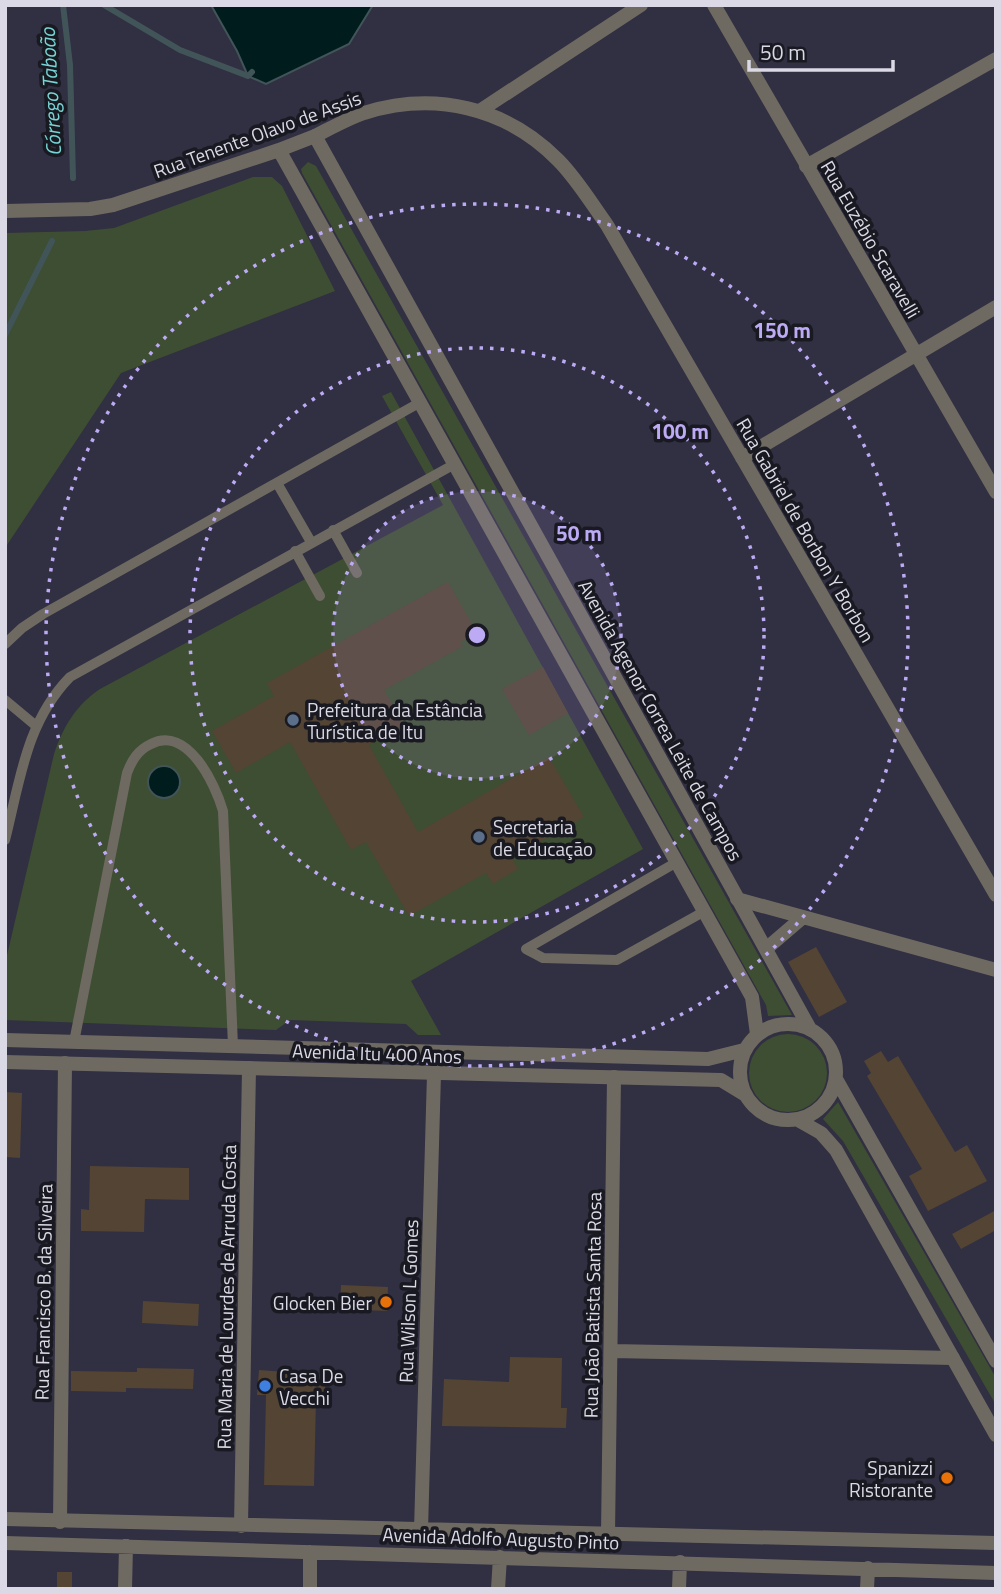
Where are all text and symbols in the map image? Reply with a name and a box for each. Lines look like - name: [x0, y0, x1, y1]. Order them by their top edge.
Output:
- water label: Córrego Taboão: [31, 26, 69, 157]
- scale bar: [749, 28, 892, 72]
- text: 50 m: [760, 36, 806, 68]
- street label: Rua Tenente Olavo de Assis: [149, 83, 365, 185]
- street label: Rua Euzébio Scaravelli: [814, 155, 928, 323]
- text: 150 m: [753, 314, 811, 346]
- street label: Rua Gabriel de Borbon Y Borbon: [730, 412, 882, 648]
- text: 100 m: [651, 415, 709, 447]
- text: 50 m: [556, 517, 602, 549]
- street label: Avenida Agenor Correa Leite de Campos: [571, 574, 751, 866]
- centre of rings: [465, 623, 489, 647]
- place label: Prefeitura da Estância Turística de Itu: [307, 695, 483, 746]
- marker: Prefeitura da Estância Turística de Itu: [285, 712, 301, 728]
- place label: Secretaria de Educação: [493, 812, 593, 863]
- marker: Secretaria de Educação: [471, 829, 487, 845]
- street label: Avenida Itu 400 Anos: [292, 1036, 463, 1070]
- street label: Rua Maria de Lourdes de Arruda Costa: [209, 1144, 243, 1450]
- street label: Rua Francisco B. da Silveira: [27, 1183, 59, 1400]
- street label: Rua João Batista Santa Rosa: [576, 1191, 608, 1418]
- street label: Rua Wilson L Gomes: [391, 1219, 425, 1383]
- place label: Glocken Bier: [273, 1288, 372, 1317]
- marker: Glocken Bier: [378, 1294, 394, 1310]
- place label: Casa De Vecchi: [279, 1361, 343, 1412]
- marker: Casa De Vecchi: [257, 1378, 273, 1394]
- place label: Spanizzi Ristorante: [849, 1453, 933, 1504]
- marker: Spanizzi Ristorante: [939, 1470, 955, 1486]
- street label: Avenida Adolfo Augusto Pinto: [382, 1519, 620, 1557]

